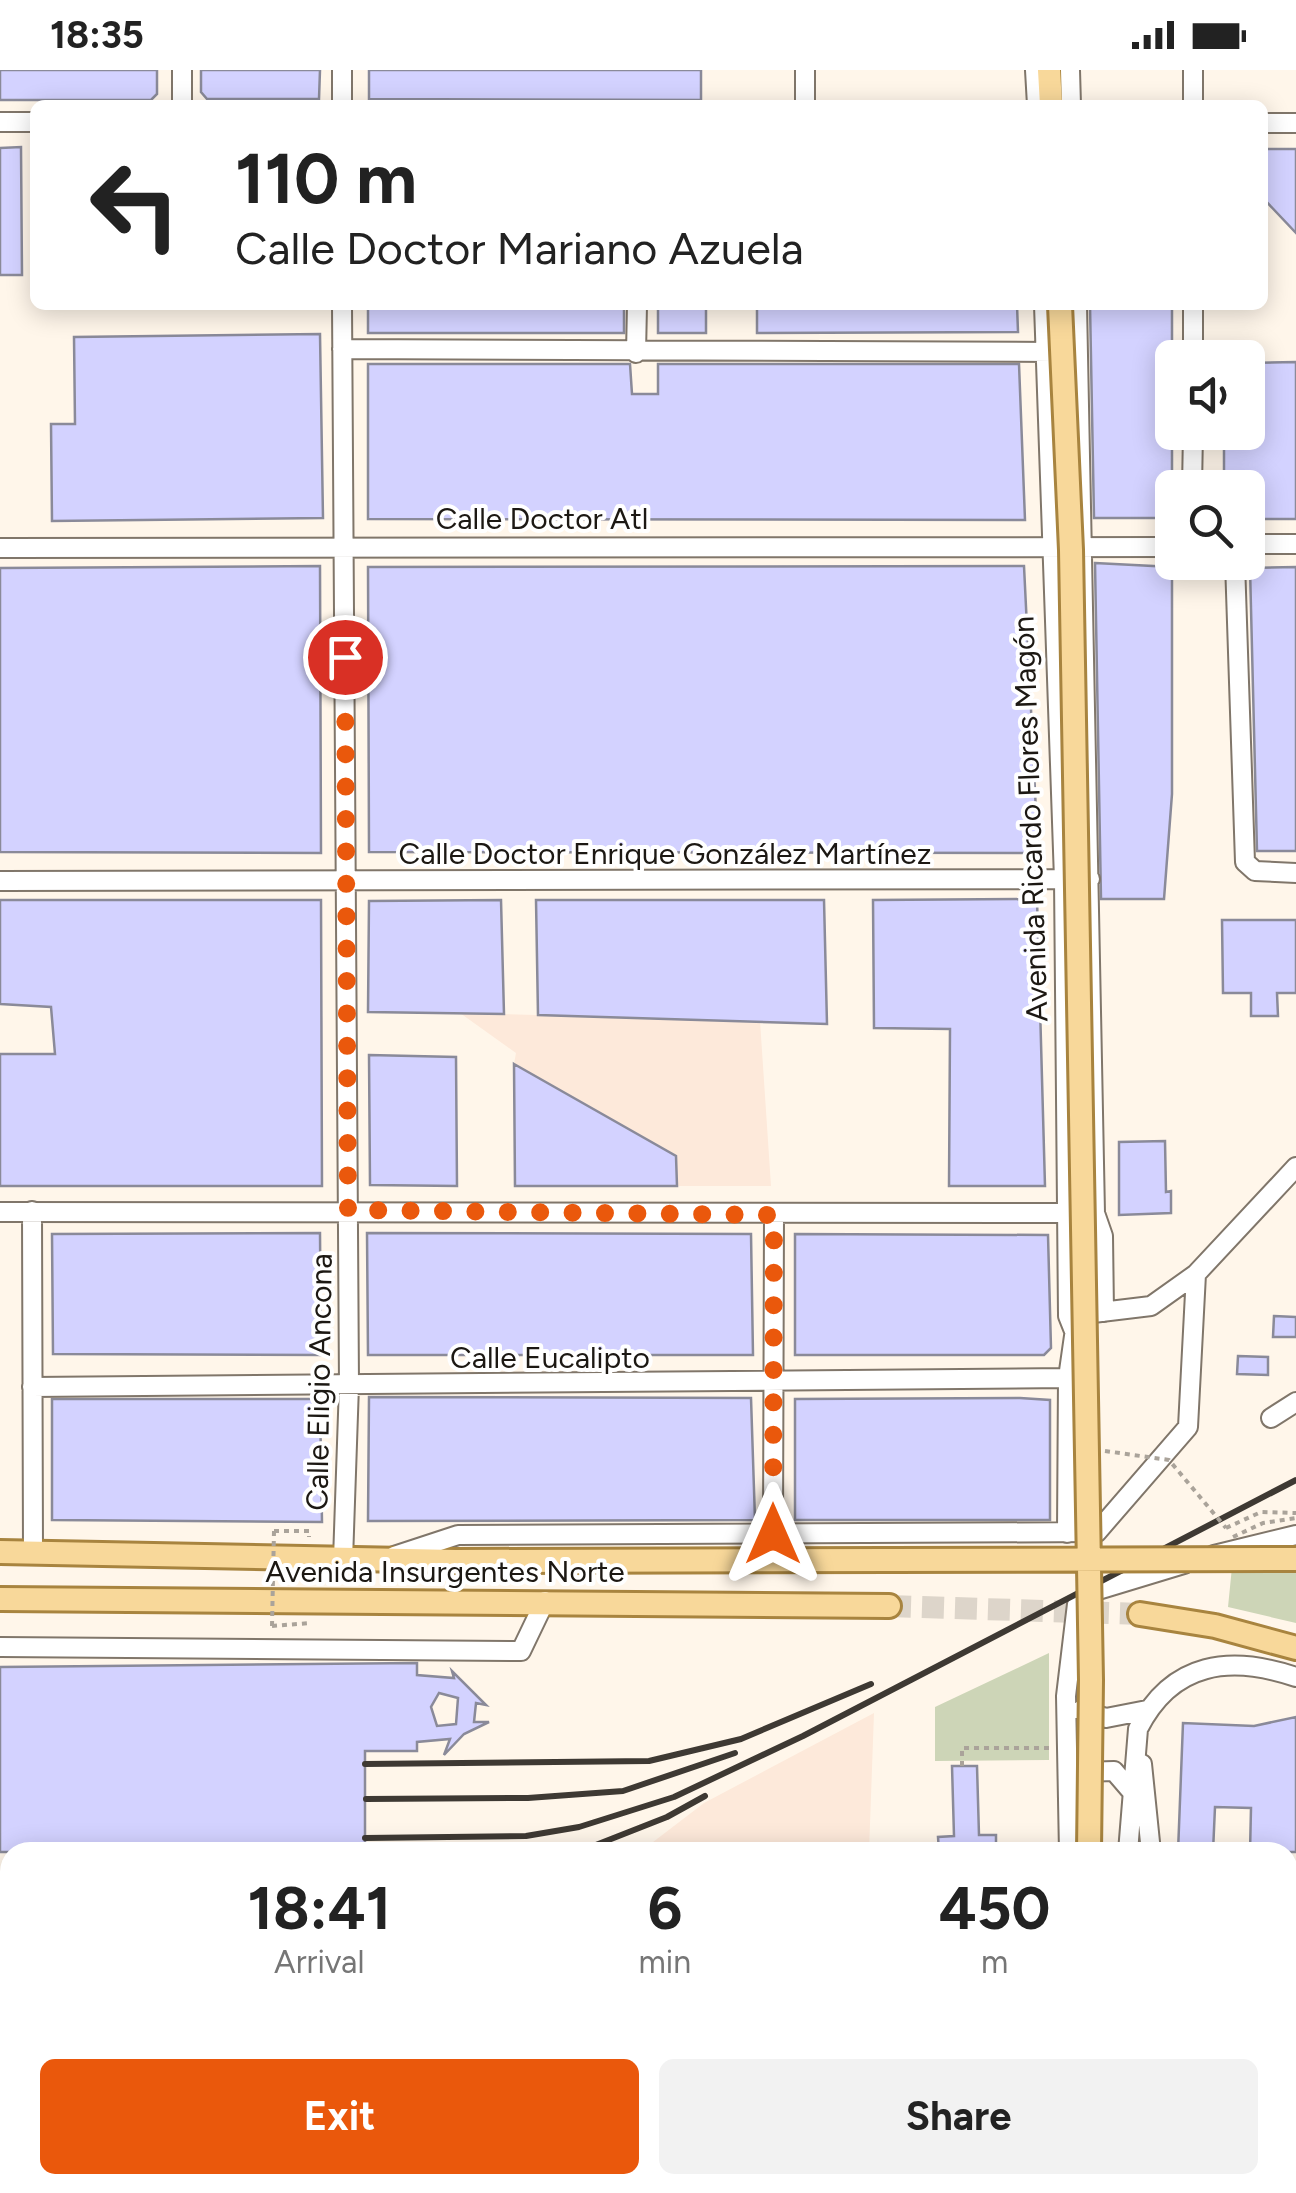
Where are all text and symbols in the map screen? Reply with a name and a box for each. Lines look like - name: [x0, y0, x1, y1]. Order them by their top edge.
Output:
- text: 18:35: [50, 12, 144, 58]
- text: 110 m: [235, 136, 417, 221]
- icon: left: [70, 140, 200, 270]
- text: Calle Doctor Mariano Azuela: [235, 221, 804, 275]
- map controls: [1155, 340, 1265, 580]
- button: sound: [1155, 340, 1265, 450]
- button: search: [1155, 470, 1265, 580]
- street label: Calle Doctor Atl: [436, 500, 648, 537]
- pin: [303, 615, 388, 700]
- street label: Avenida Ricardo Flores Magón: [1004, 615, 1056, 1023]
- icon: arrive: [318, 630, 373, 685]
- street label: Calle Doctor Enrique González Martínez: [399, 835, 931, 872]
- street label: Calle Eligio Ancona: [298, 1253, 340, 1511]
- street label: Calle Eucalipto: [450, 1339, 650, 1376]
- position arrow: [721, 1482, 825, 1586]
- street label: Avenida Insurgentes Norte: [265, 1553, 625, 1590]
- text: 18:41: [248, 1872, 391, 1944]
- text: 6: [647, 1872, 682, 1944]
- text: 450: [939, 1872, 1050, 1944]
- text: Arrival: [274, 1943, 364, 1981]
- text: min: [639, 1943, 691, 1981]
- text: m: [981, 1943, 1008, 1981]
- button: Exit: [40, 2059, 639, 2174]
- button: Share: [659, 2059, 1258, 2174]

